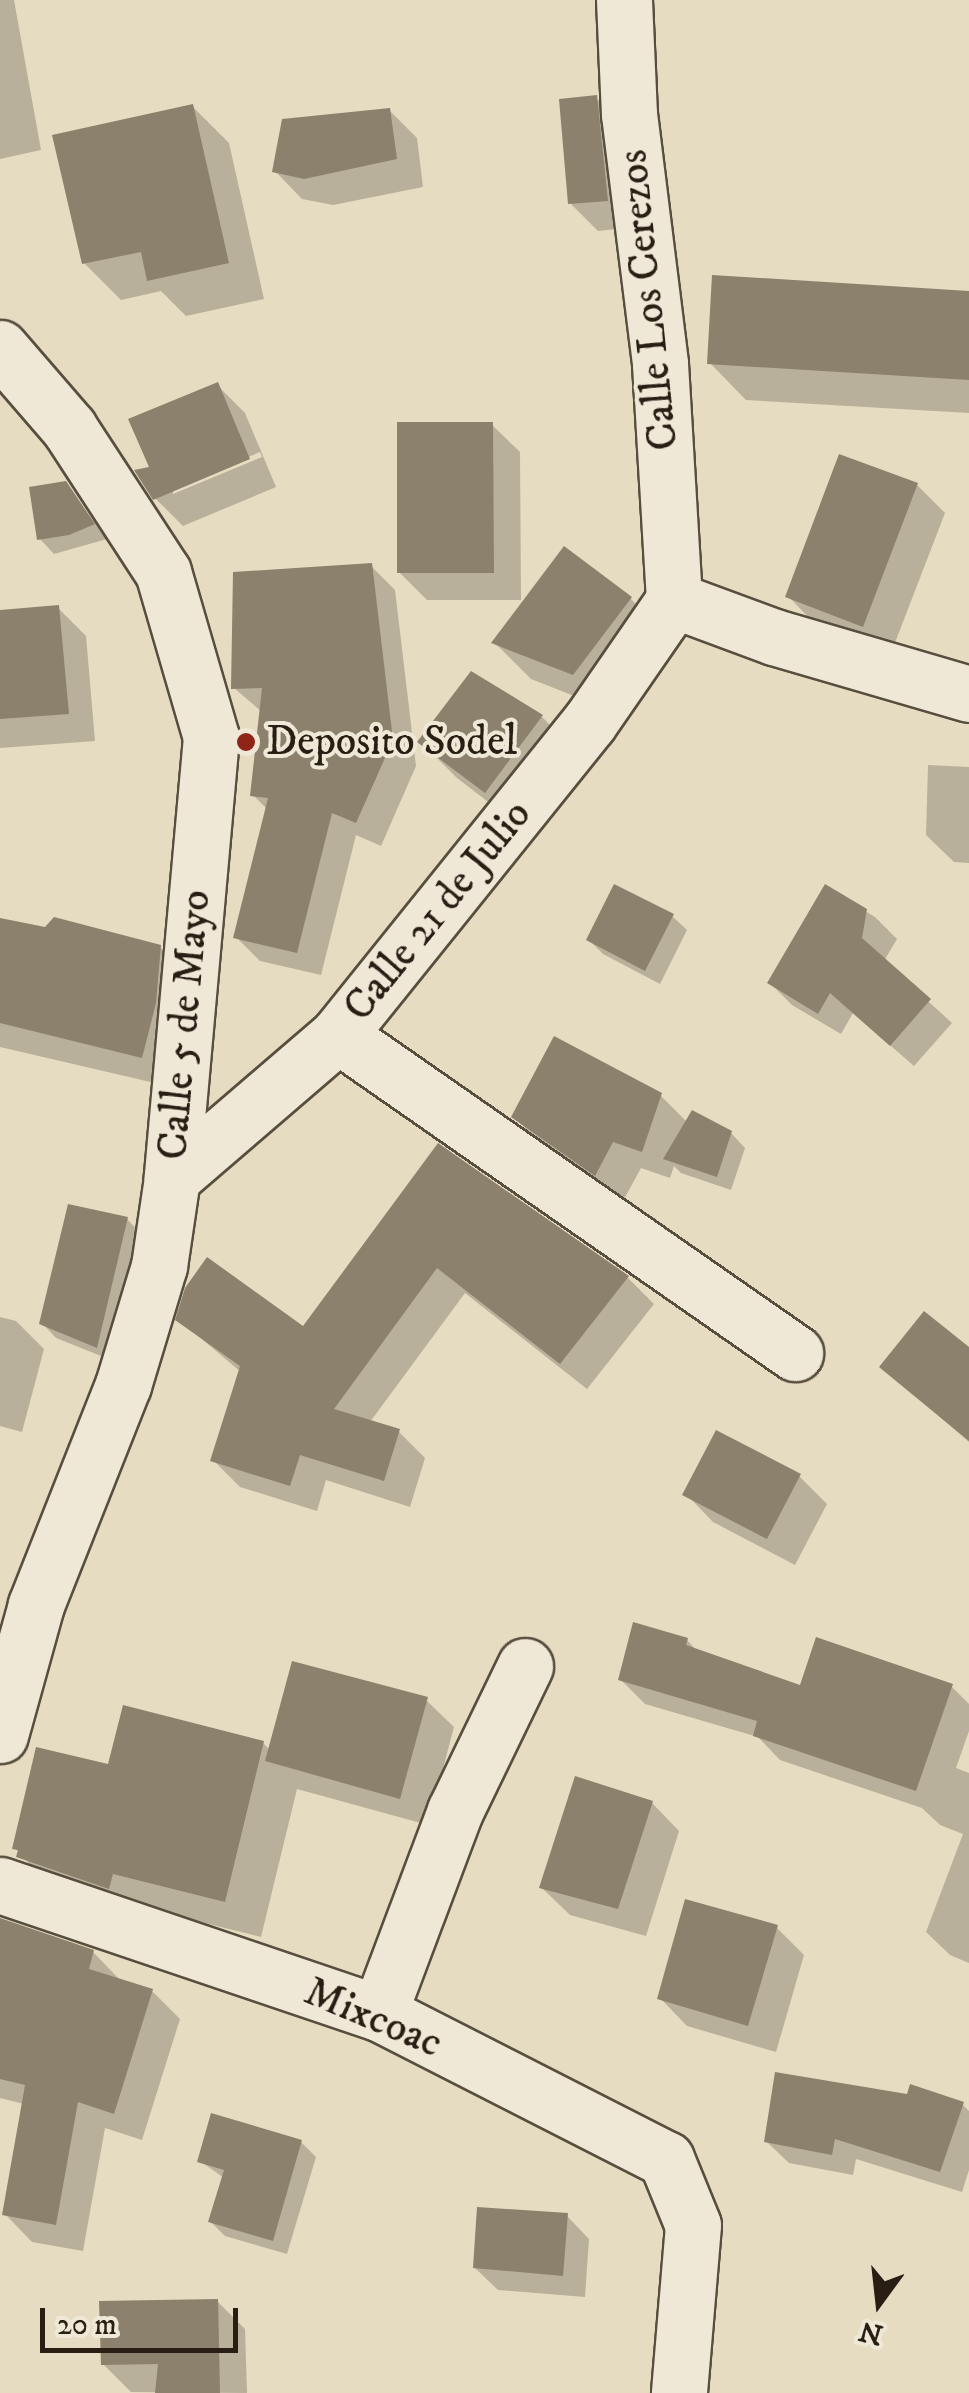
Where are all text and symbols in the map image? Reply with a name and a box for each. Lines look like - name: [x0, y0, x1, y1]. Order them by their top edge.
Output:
- street label: Calle Los Cerezos: [608, 147, 690, 453]
- place label: Deposito Sodel: [266, 717, 517, 767]
- marker: Deposito Sodel: [235, 731, 257, 753]
- street label: Calle 21 de Julio: [334, 790, 542, 1032]
- street label: Calle 5 de Mayo: [148, 888, 222, 1162]
- street label: Mixcoac: [297, 1967, 449, 2069]
- north arrow: [829, 2253, 929, 2353]
- scale bar: [45, 2288, 242, 2350]
- text: 20 m: [57, 2307, 117, 2344]
- text: N: [855, 2313, 887, 2352]

